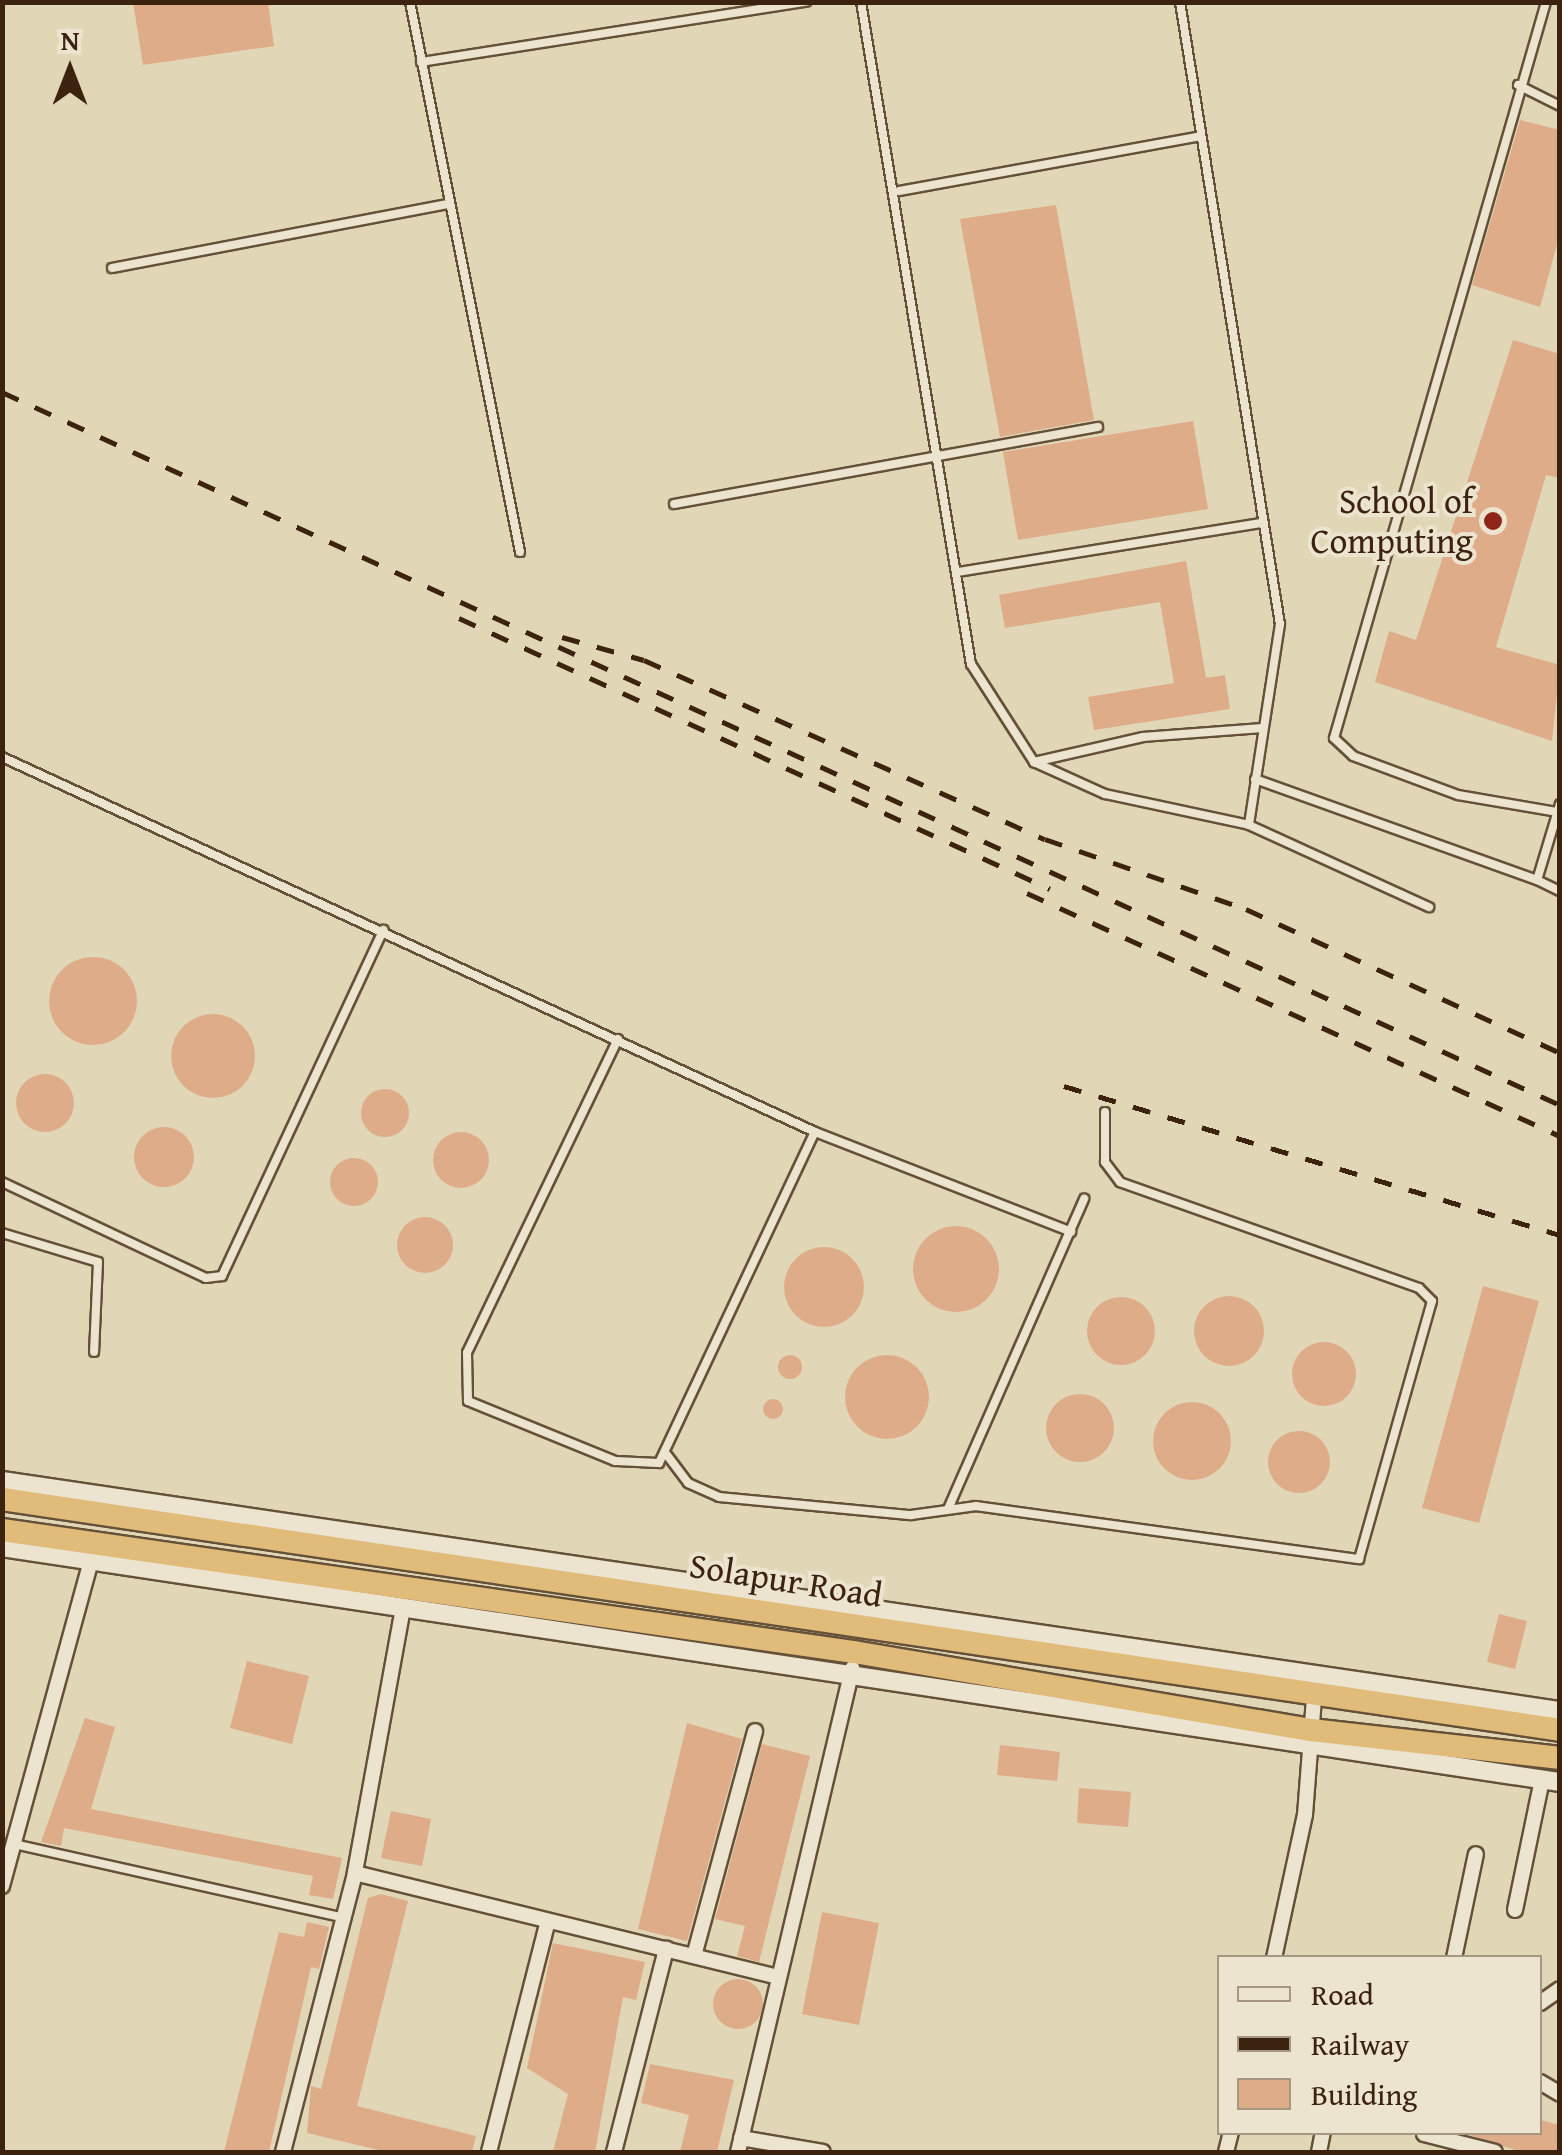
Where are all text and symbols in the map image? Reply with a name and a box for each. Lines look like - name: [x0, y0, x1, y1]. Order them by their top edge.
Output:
- text: N: [61, 19, 79, 60]
- north arrow: [20, 20, 120, 120]
- place label: School of Computing: [1310, 480, 1473, 562]
- marker: School of Computing: [1482, 510, 1504, 532]
- street label: Solapur Road: [687, 1544, 885, 1616]
- legend: [1217, 1955, 1542, 2135]
- text: Road: [1311, 1972, 1374, 2016]
- text: Railway: [1311, 2022, 1409, 2066]
- text: Building: [1311, 2072, 1417, 2116]

